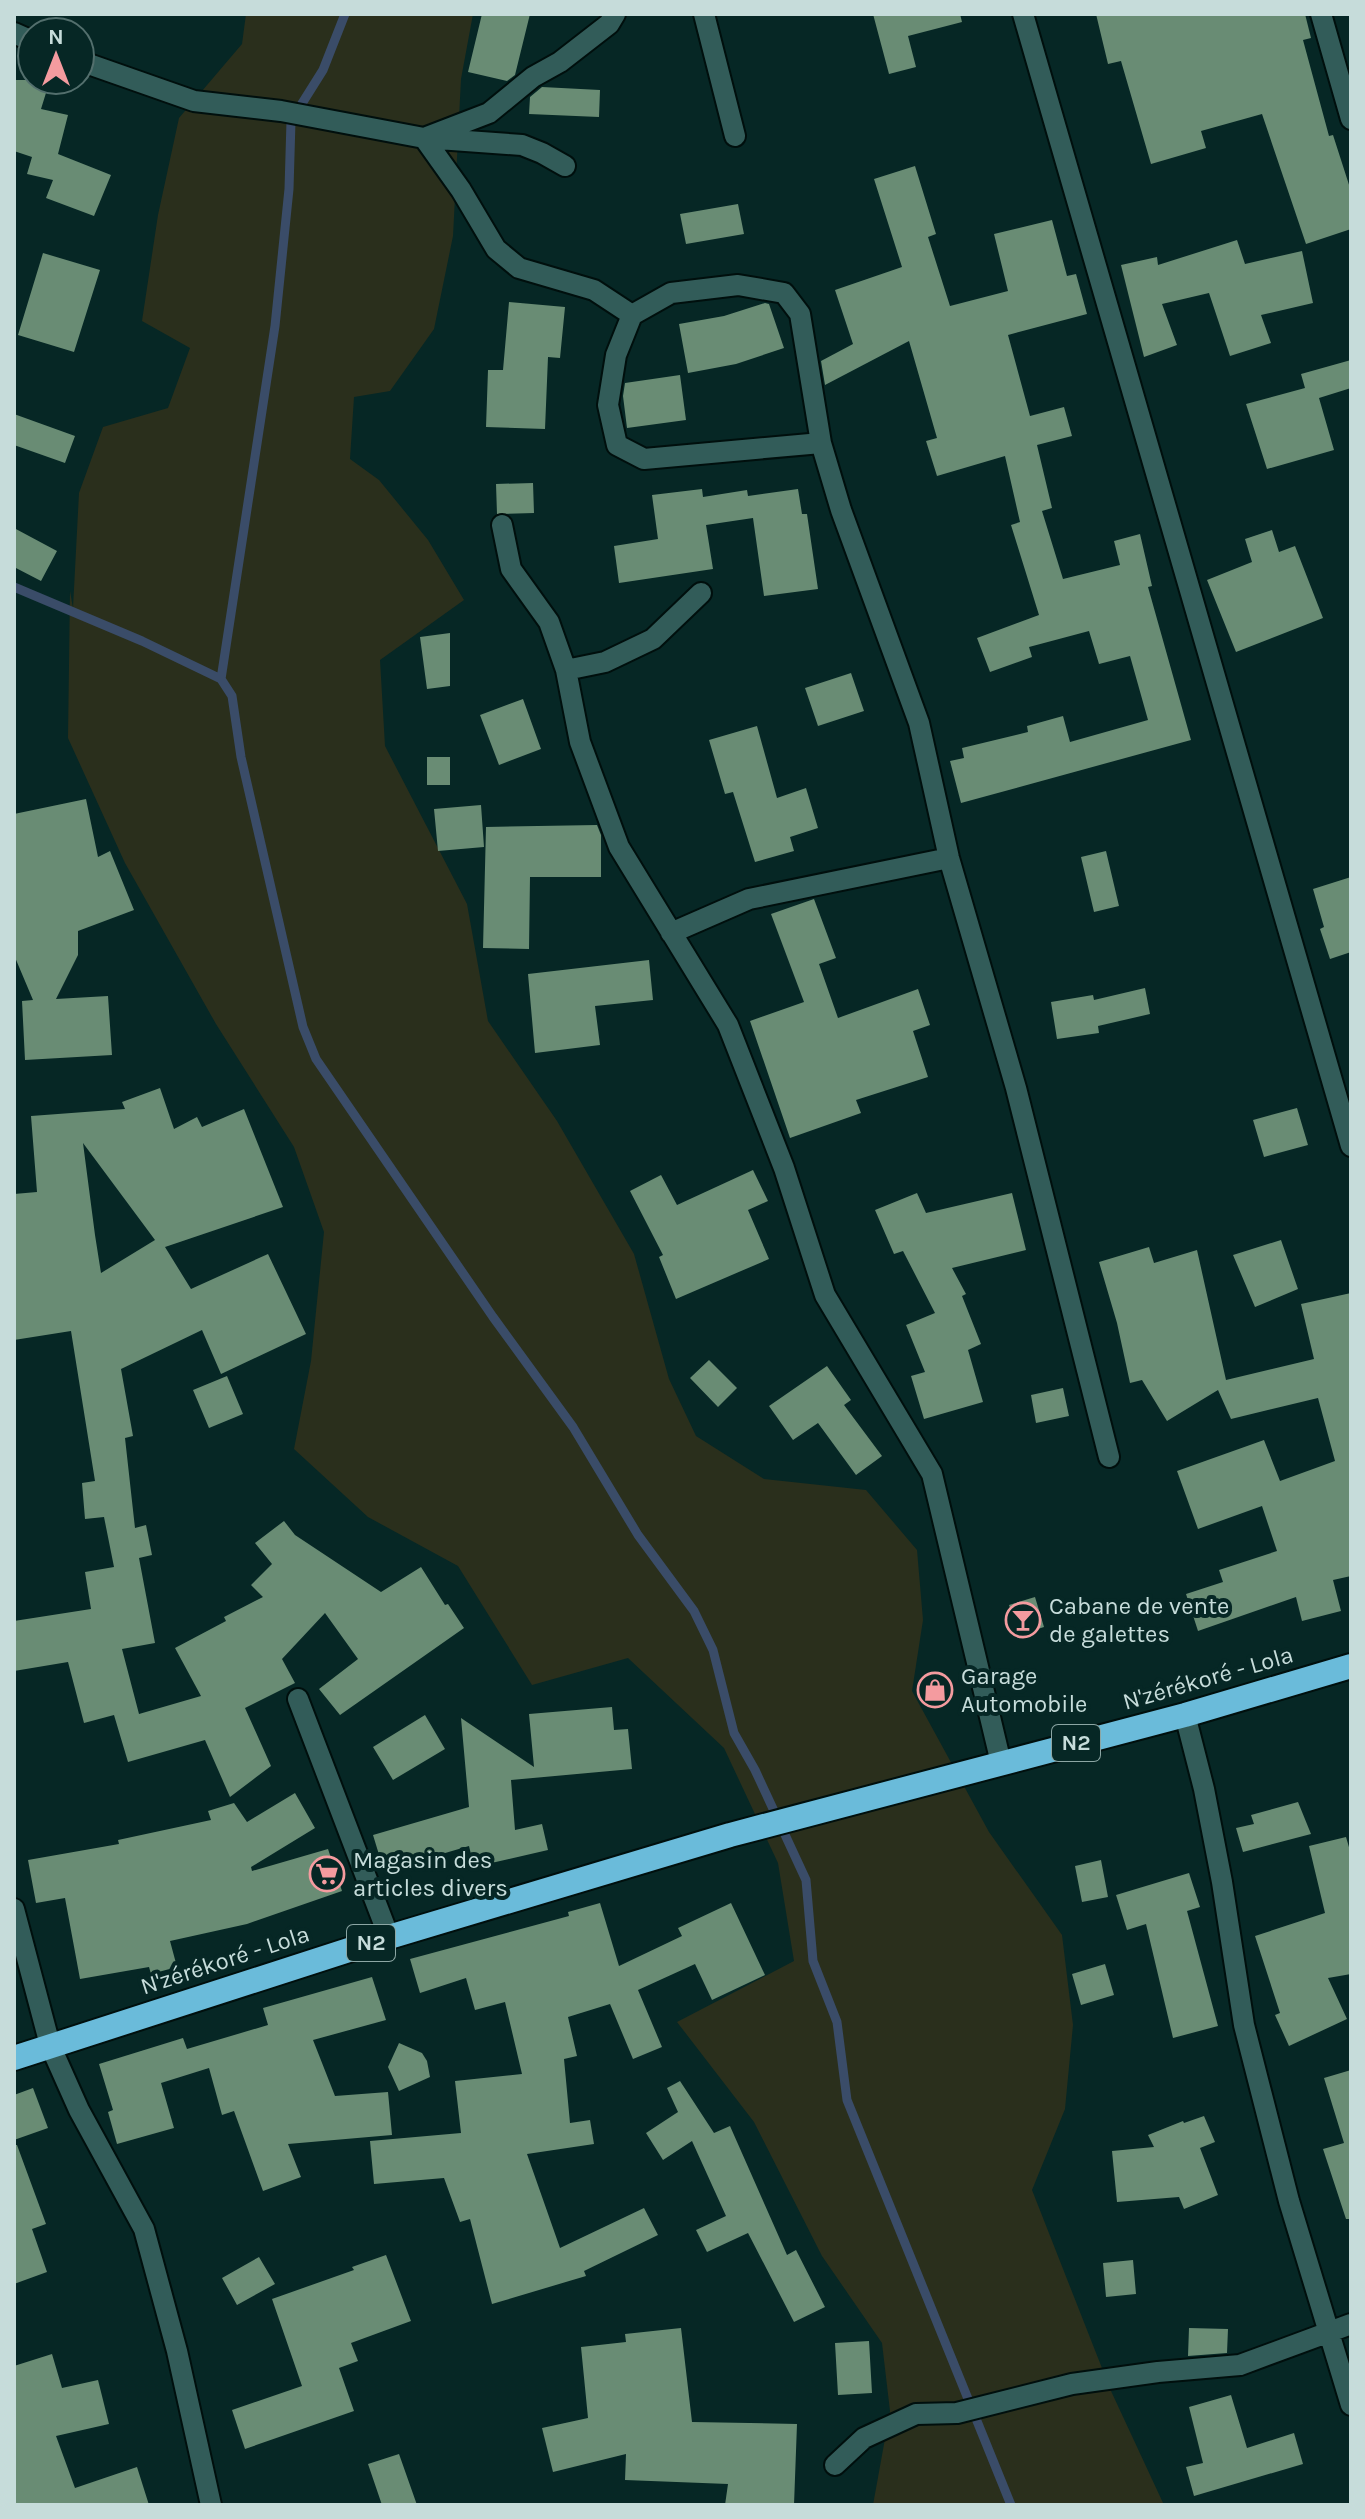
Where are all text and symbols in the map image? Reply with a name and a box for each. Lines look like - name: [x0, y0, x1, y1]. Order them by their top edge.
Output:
- north arrow: [16, 16, 96, 96]
- text: N: [48, 24, 64, 50]
- place label: Cabane de vente de galettes: [1049, 1592, 1229, 1648]
- bar icon: Cabane de vente de galettes: [1004, 1601, 1042, 1639]
- street label: N'zérékoré - Lola: [1120, 1640, 1296, 1716]
- place label: Garage Automobile: [961, 1662, 1087, 1718]
- shop icon: Garage Automobile: [916, 1671, 954, 1709]
- road number: N2: [1052, 1725, 1100, 1761]
- place label: Magasin des articles divers: [353, 1846, 508, 1902]
- supermarket icon: Magasin des articles divers: [308, 1855, 346, 1893]
- street label: N'zérékoré - Lola: [137, 1919, 313, 2001]
- road number: N2: [347, 1925, 395, 1961]

